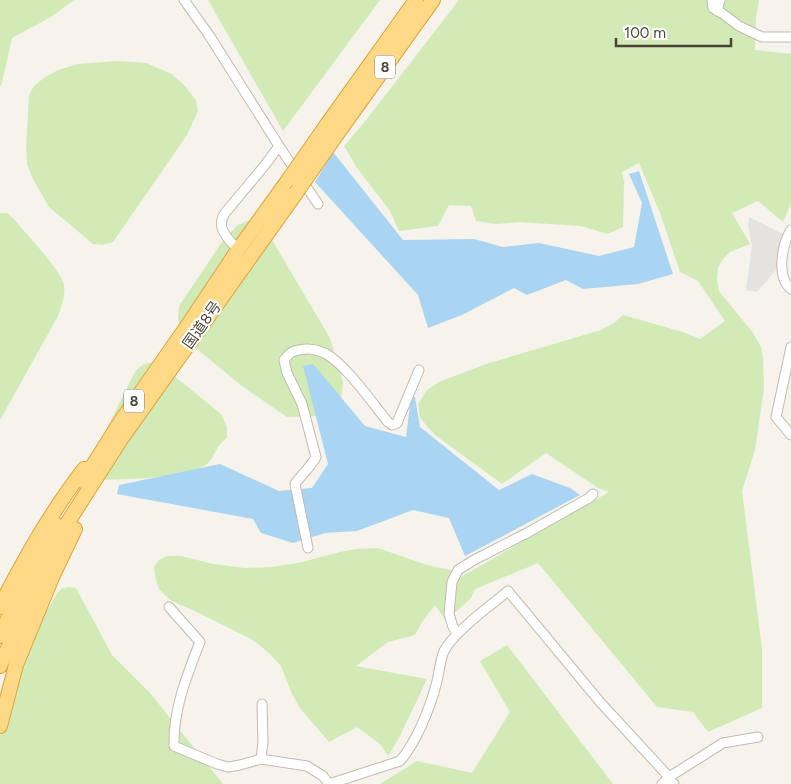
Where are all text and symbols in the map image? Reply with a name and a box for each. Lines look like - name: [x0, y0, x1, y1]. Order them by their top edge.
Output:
- scale bar: [616, 15, 731, 47]
- text: 100 m: [624, 24, 666, 42]
- road number: 8: [375, 56, 395, 78]
- street label: 国道8号: [179, 298, 225, 352]
- road number: 8: [124, 390, 144, 412]

